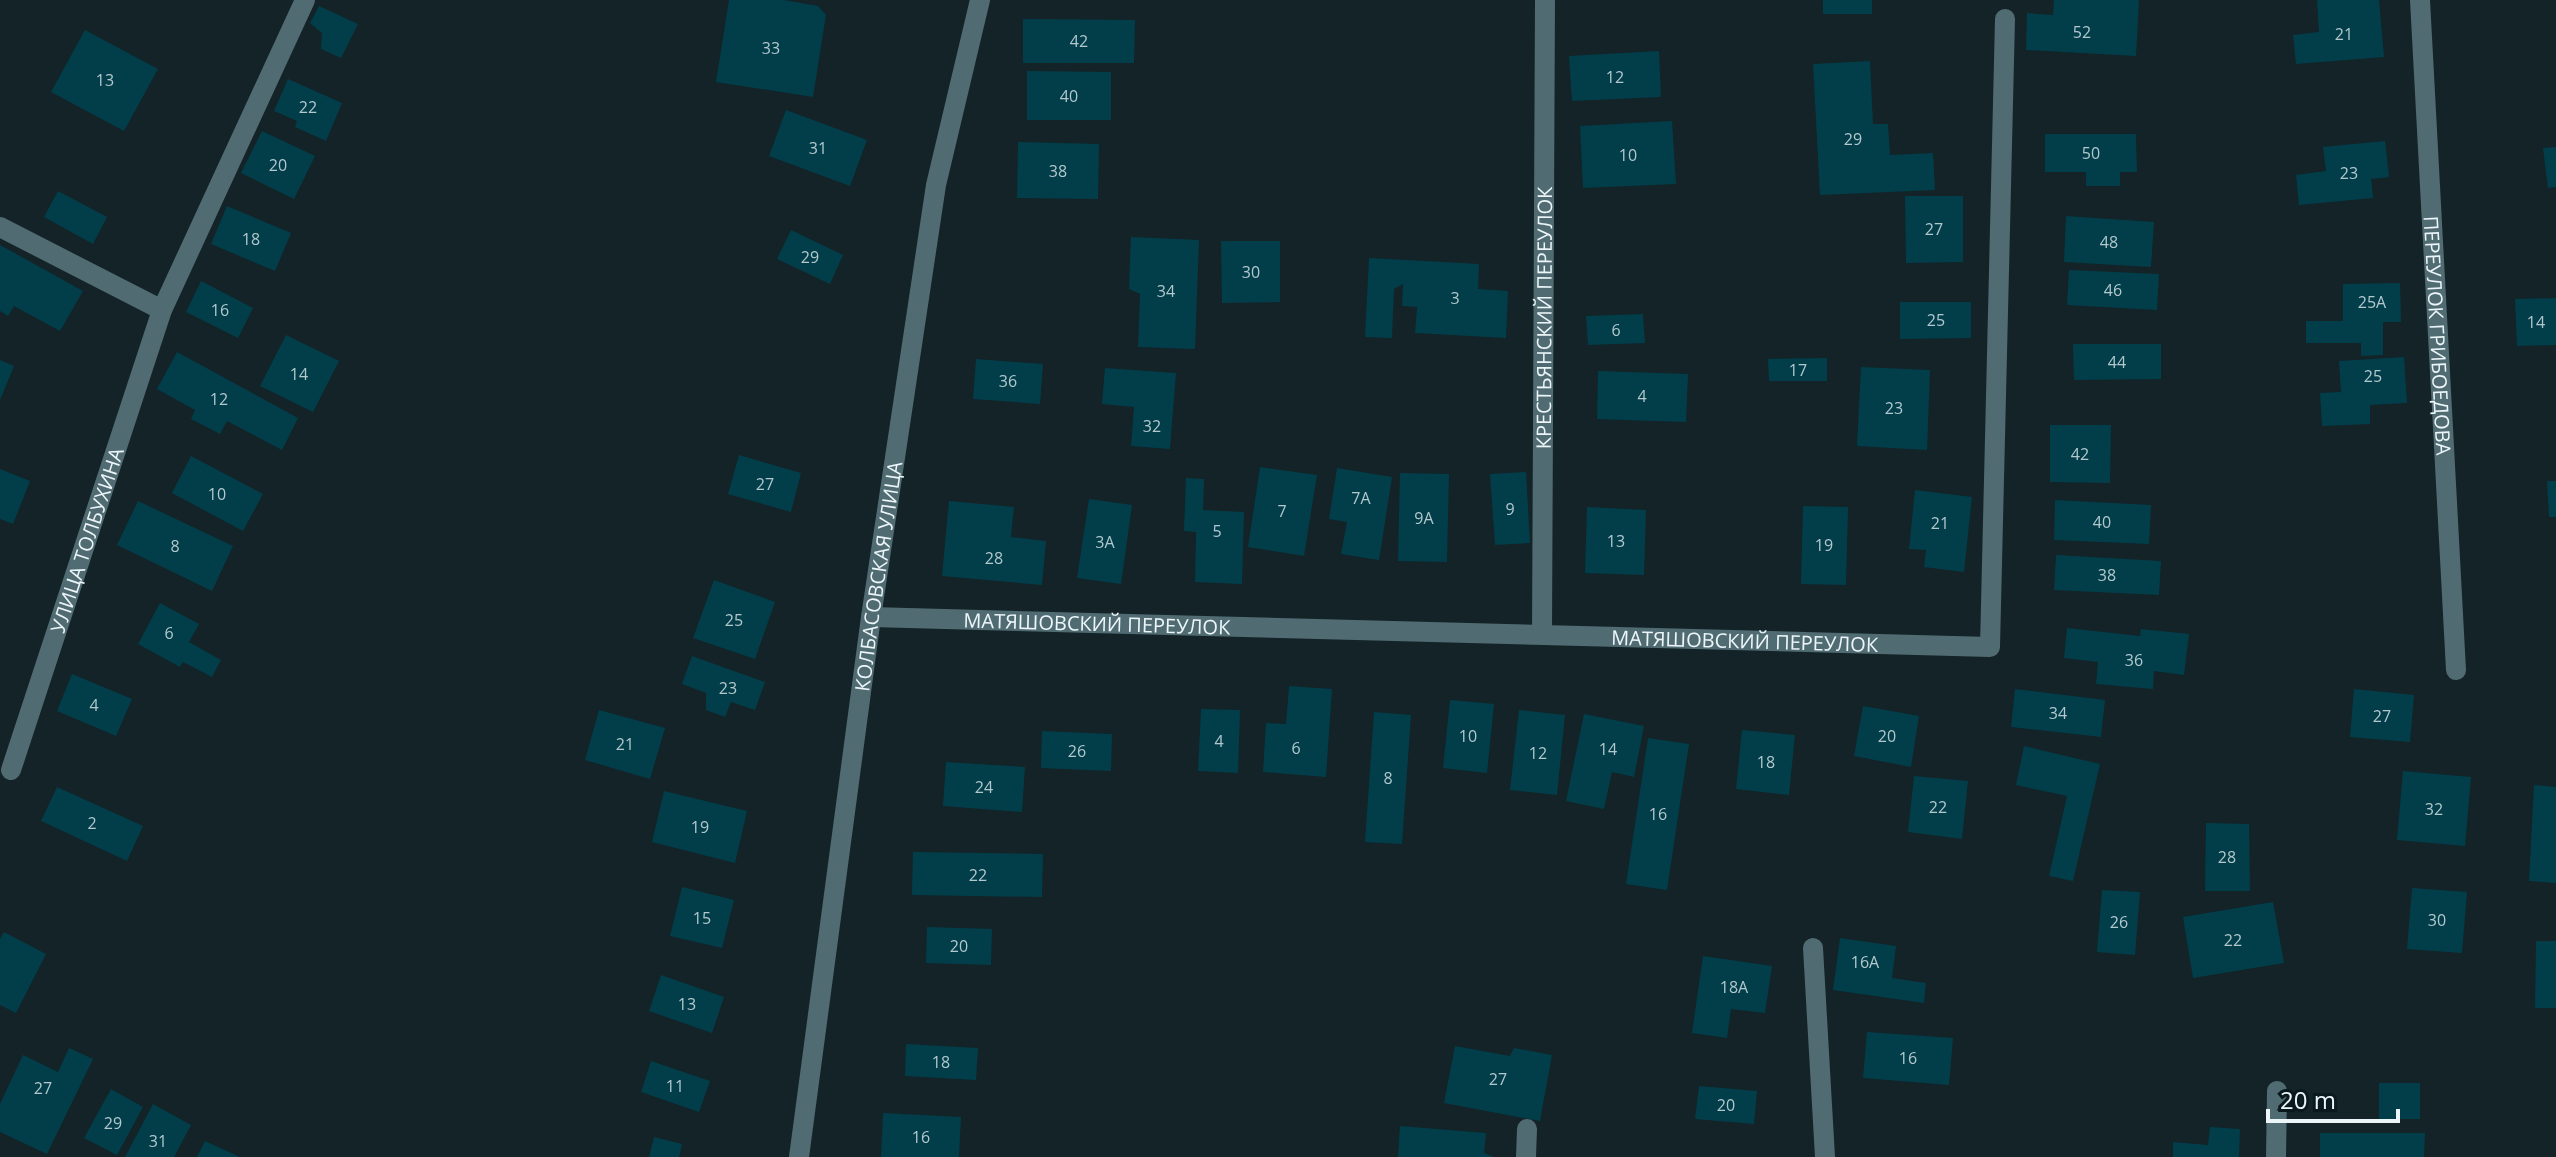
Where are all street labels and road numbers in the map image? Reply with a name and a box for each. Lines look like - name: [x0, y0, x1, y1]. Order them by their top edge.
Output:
- street label: КРЕСТЬЯНСКИЙ ПЕРЕУЛОК: [1529, 186, 1558, 449]
- street label: ПЕРЕУЛОК ГРИБОЕДОВА: [2418, 215, 2458, 456]
- street label: УЛИЦА ТОЛБУХИНА: [43, 444, 130, 636]
- street label: КОЛБАСОВСКАЯ УЛИЦА: [848, 459, 908, 693]
- street label: МАТЯШОВСКИЙ ПЕРЕУЛОК: [963, 606, 1231, 640]
- street label: МАТЯШОВСКИЙ ПЕРЕУЛОК: [1611, 623, 1879, 658]

